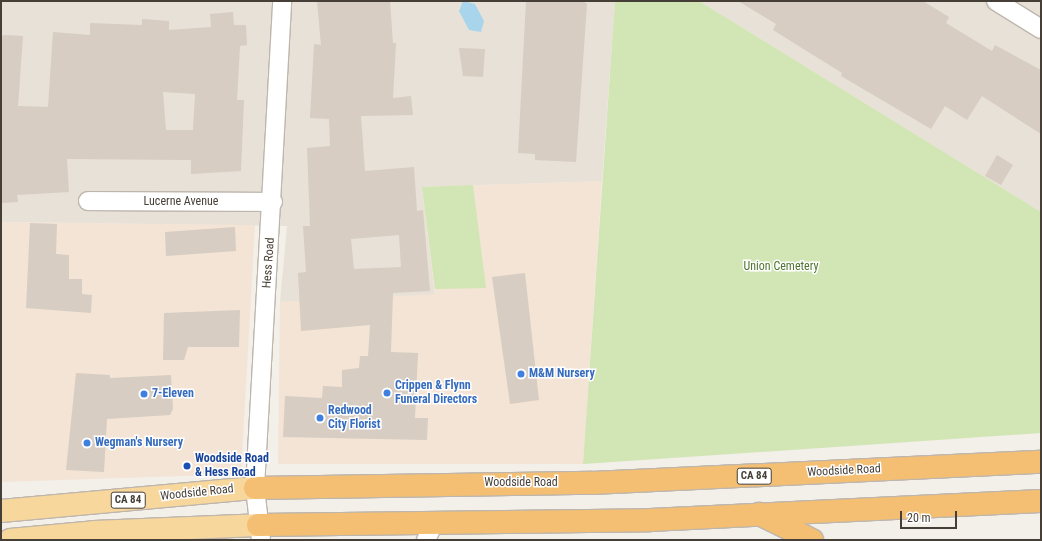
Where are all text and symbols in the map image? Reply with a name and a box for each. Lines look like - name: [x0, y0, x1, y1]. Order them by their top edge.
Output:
- street label: Lucerne Avenue: [144, 195, 218, 209]
- street label: Hess Road: [260, 237, 278, 289]
- park label: Union Cemetery: [744, 260, 818, 274]
- place label: M&M Nursery: [529, 367, 595, 381]
- marker: M&M Nursery: [516, 369, 526, 379]
- place label: Crippen & Flynn Funeral Directors: [395, 379, 477, 407]
- place label: 7-Eleven: [152, 387, 194, 401]
- marker: Crippen & Flynn Funeral Directors: [382, 388, 392, 398]
- marker: 7-Eleven: [139, 389, 149, 399]
- place label: Redwood City Florist: [328, 404, 380, 432]
- marker: Redwood City Florist: [315, 413, 325, 423]
- place label: Wegman's Nursery: [95, 436, 183, 450]
- marker: Wegman's Nursery: [82, 438, 92, 448]
- place label: Woodside Road & Hess Road: [195, 452, 269, 480]
- marker: Woodside Road & Hess Road: [182, 461, 192, 471]
- street label: Woodside Road: [807, 462, 881, 480]
- road number: CA 84: [736, 467, 772, 485]
- street label: Woodside Road: [484, 476, 558, 490]
- street label: Woodside Road: [160, 482, 234, 504]
- road number: CA 84: [110, 491, 146, 509]
- scale bar: [902, 503, 959, 529]
- text: 20 m: [907, 511, 931, 525]

